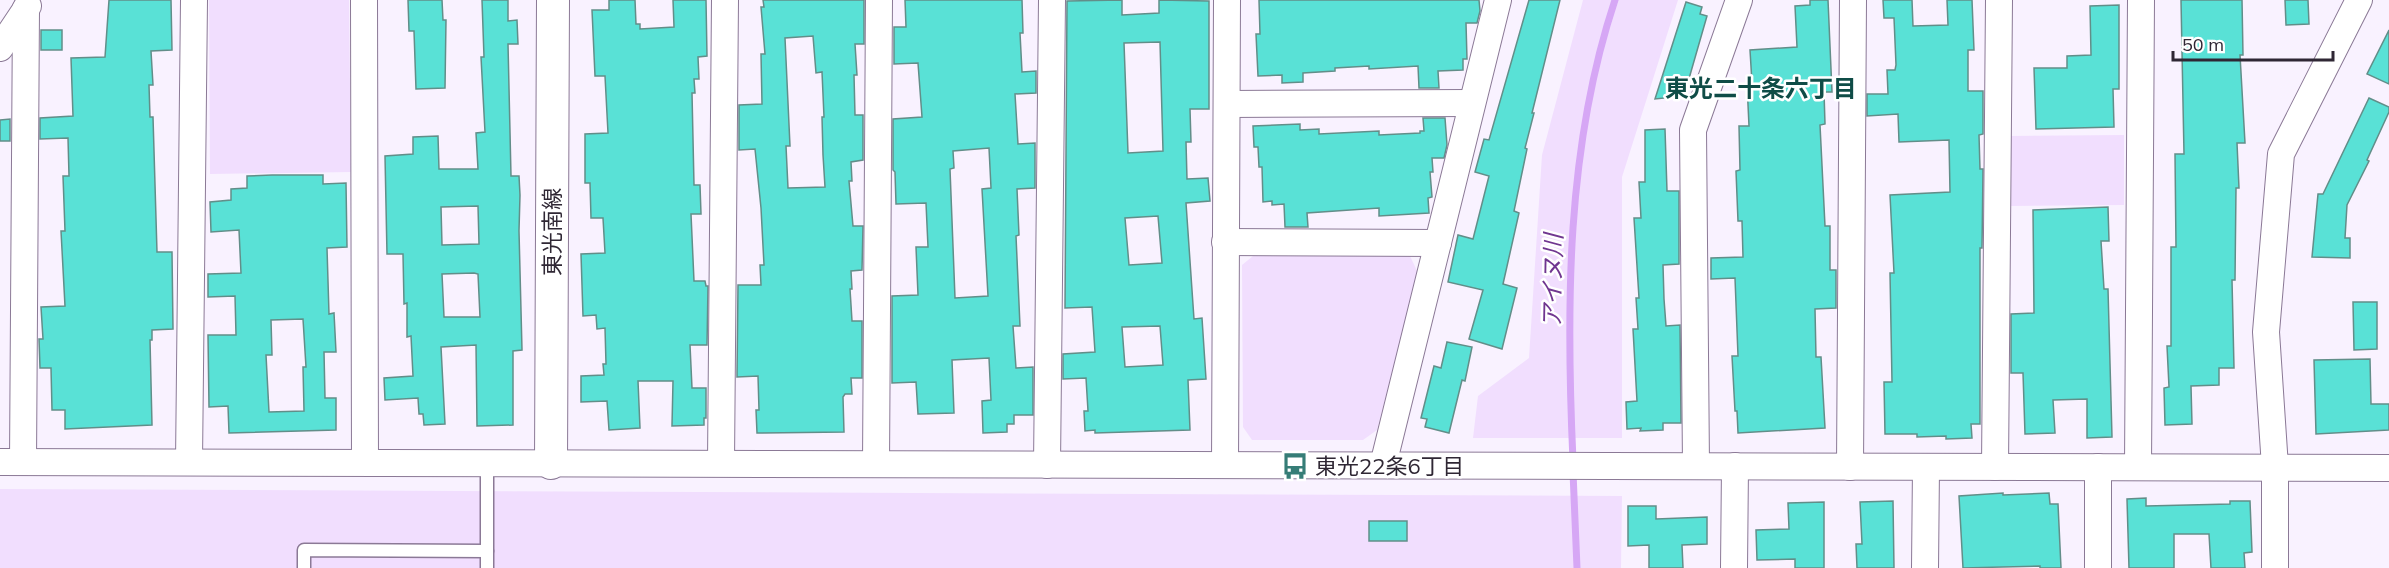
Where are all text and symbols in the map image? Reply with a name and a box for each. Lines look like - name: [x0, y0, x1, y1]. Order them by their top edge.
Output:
- scale bar: [2173, 24, 2334, 62]
- text: 50 m: [2182, 33, 2224, 56]
- district label: 東光二十条六丁目: [1665, 73, 1857, 103]
- street label: 東光南線: [538, 188, 566, 276]
- water label: アイヌ川: [1536, 230, 1568, 329]
- bus stop icon: 東光22条6丁目: [1280, 451, 1310, 481]
- place label: 東光22条6丁目: [1315, 452, 1465, 480]

